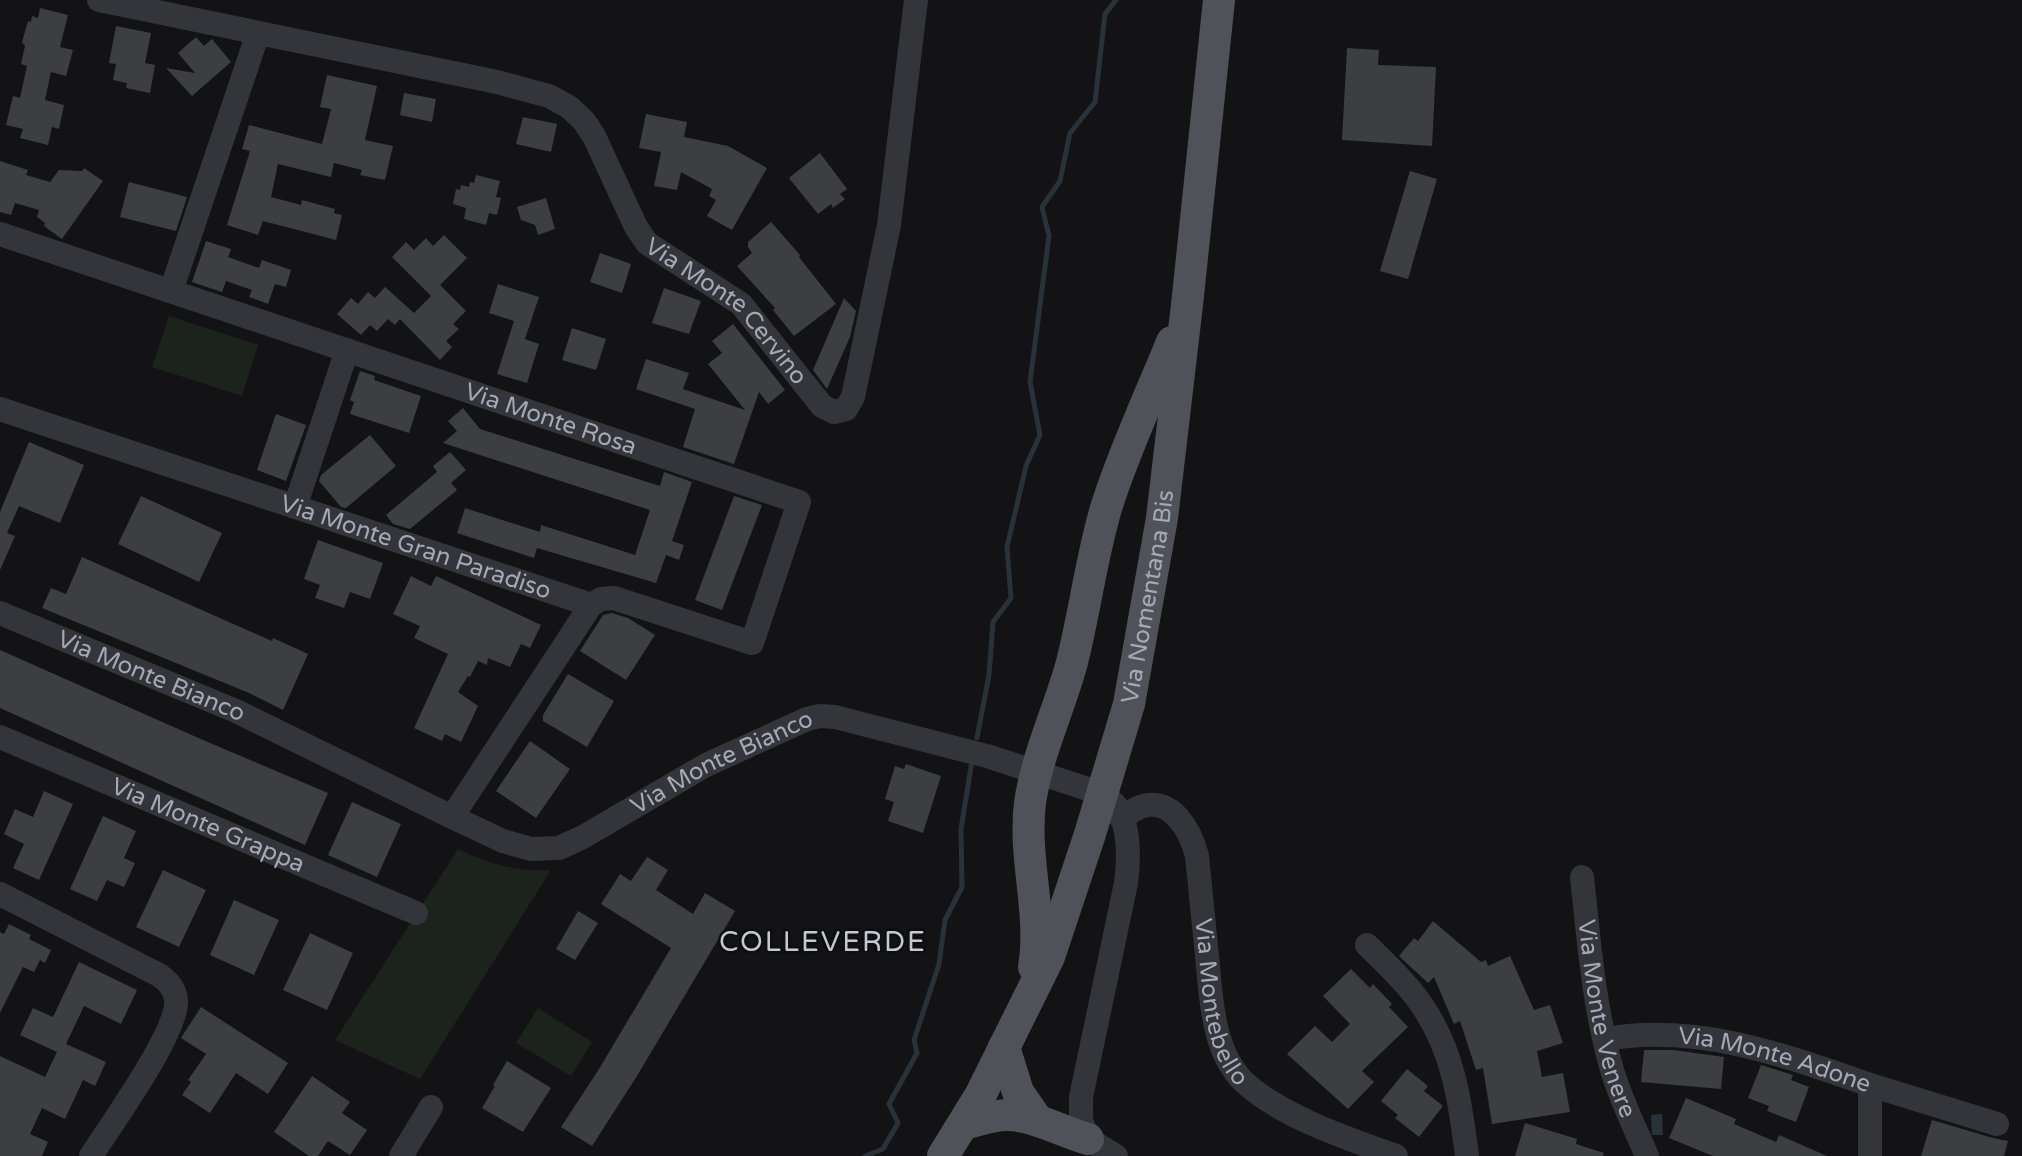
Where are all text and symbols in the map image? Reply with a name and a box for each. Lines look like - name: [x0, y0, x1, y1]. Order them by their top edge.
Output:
- street label: Via Monte Cervino: [640, 231, 814, 390]
- street label: Via Monte Rosa: [461, 376, 641, 461]
- street label: Via Monte Gran Paradiso: [277, 488, 555, 605]
- street label: Via Nomentana Bis: [1115, 488, 1180, 706]
- street label: Via Monte Bianco: [53, 624, 250, 728]
- street label: Via Monte Bianco: [625, 704, 817, 820]
- street label: Via Monte Grappa: [107, 771, 309, 879]
- street label: Via Montebello: [1189, 917, 1255, 1092]
- street label: Via Monte Venere: [1572, 918, 1643, 1122]
- district label: COLLEVERDE: [719, 925, 927, 959]
- street label: Via Monte Adone: [1677, 1021, 1875, 1099]

